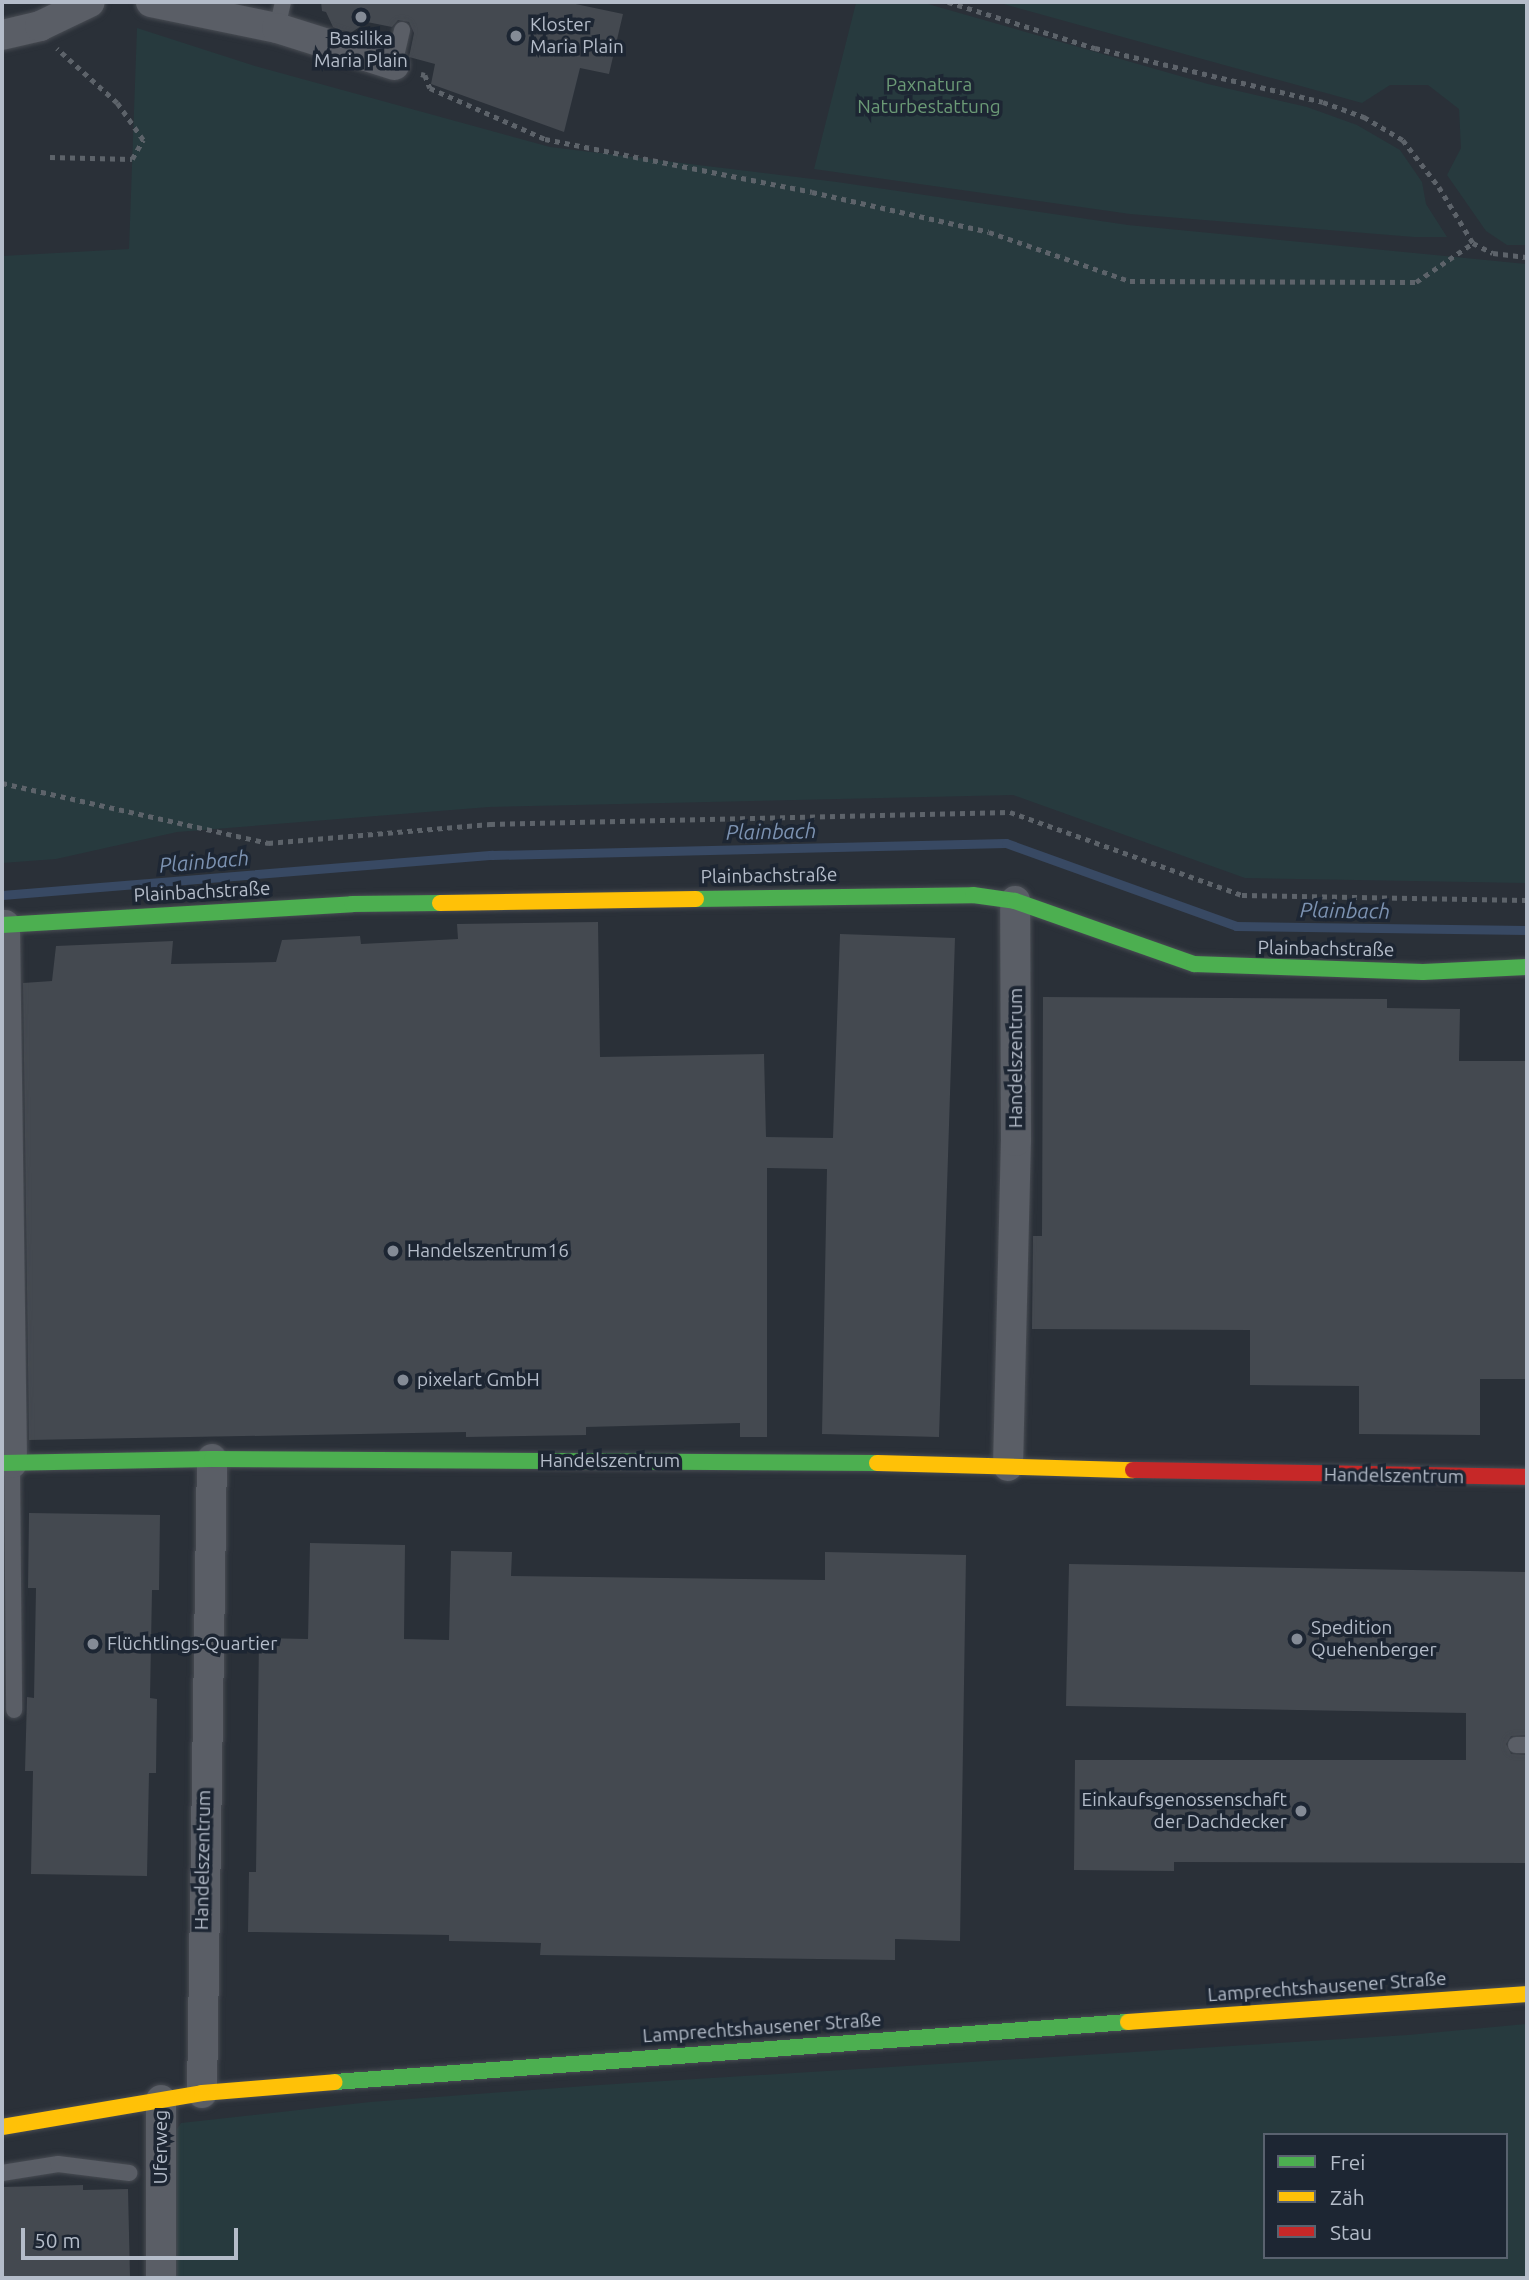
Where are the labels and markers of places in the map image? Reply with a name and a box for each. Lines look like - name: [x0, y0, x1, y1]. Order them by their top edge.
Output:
- marker: Basilika Maria Plain: [353, 9, 369, 25]
- place label: Kloster Maria Plain: [530, 14, 624, 58]
- place label: Basilika Maria Plain: [314, 28, 408, 72]
- marker: Kloster Maria Plain: [508, 28, 524, 44]
- place label: Handelszentrum16: [407, 1240, 569, 1262]
- marker: Handelszentrum16: [385, 1243, 401, 1259]
- place label: pixelart GmbH: [417, 1369, 540, 1391]
- marker: pixelart GmbH: [395, 1372, 411, 1388]
- place label: Spedition Quehenberger: [1311, 1617, 1437, 1661]
- marker: Spedition Quehenberger: [1289, 1631, 1305, 1647]
- place label: Flüchtlings-Quartier: [107, 1633, 277, 1655]
- marker: Flüchtlings-Quartier: [85, 1636, 101, 1652]
- place label: Einkaufsgenossenschaft der Dachdecker: [1082, 1789, 1287, 1833]
- marker: Einkaufsgenossenschaft der Dachdecker: [1293, 1803, 1309, 1819]

